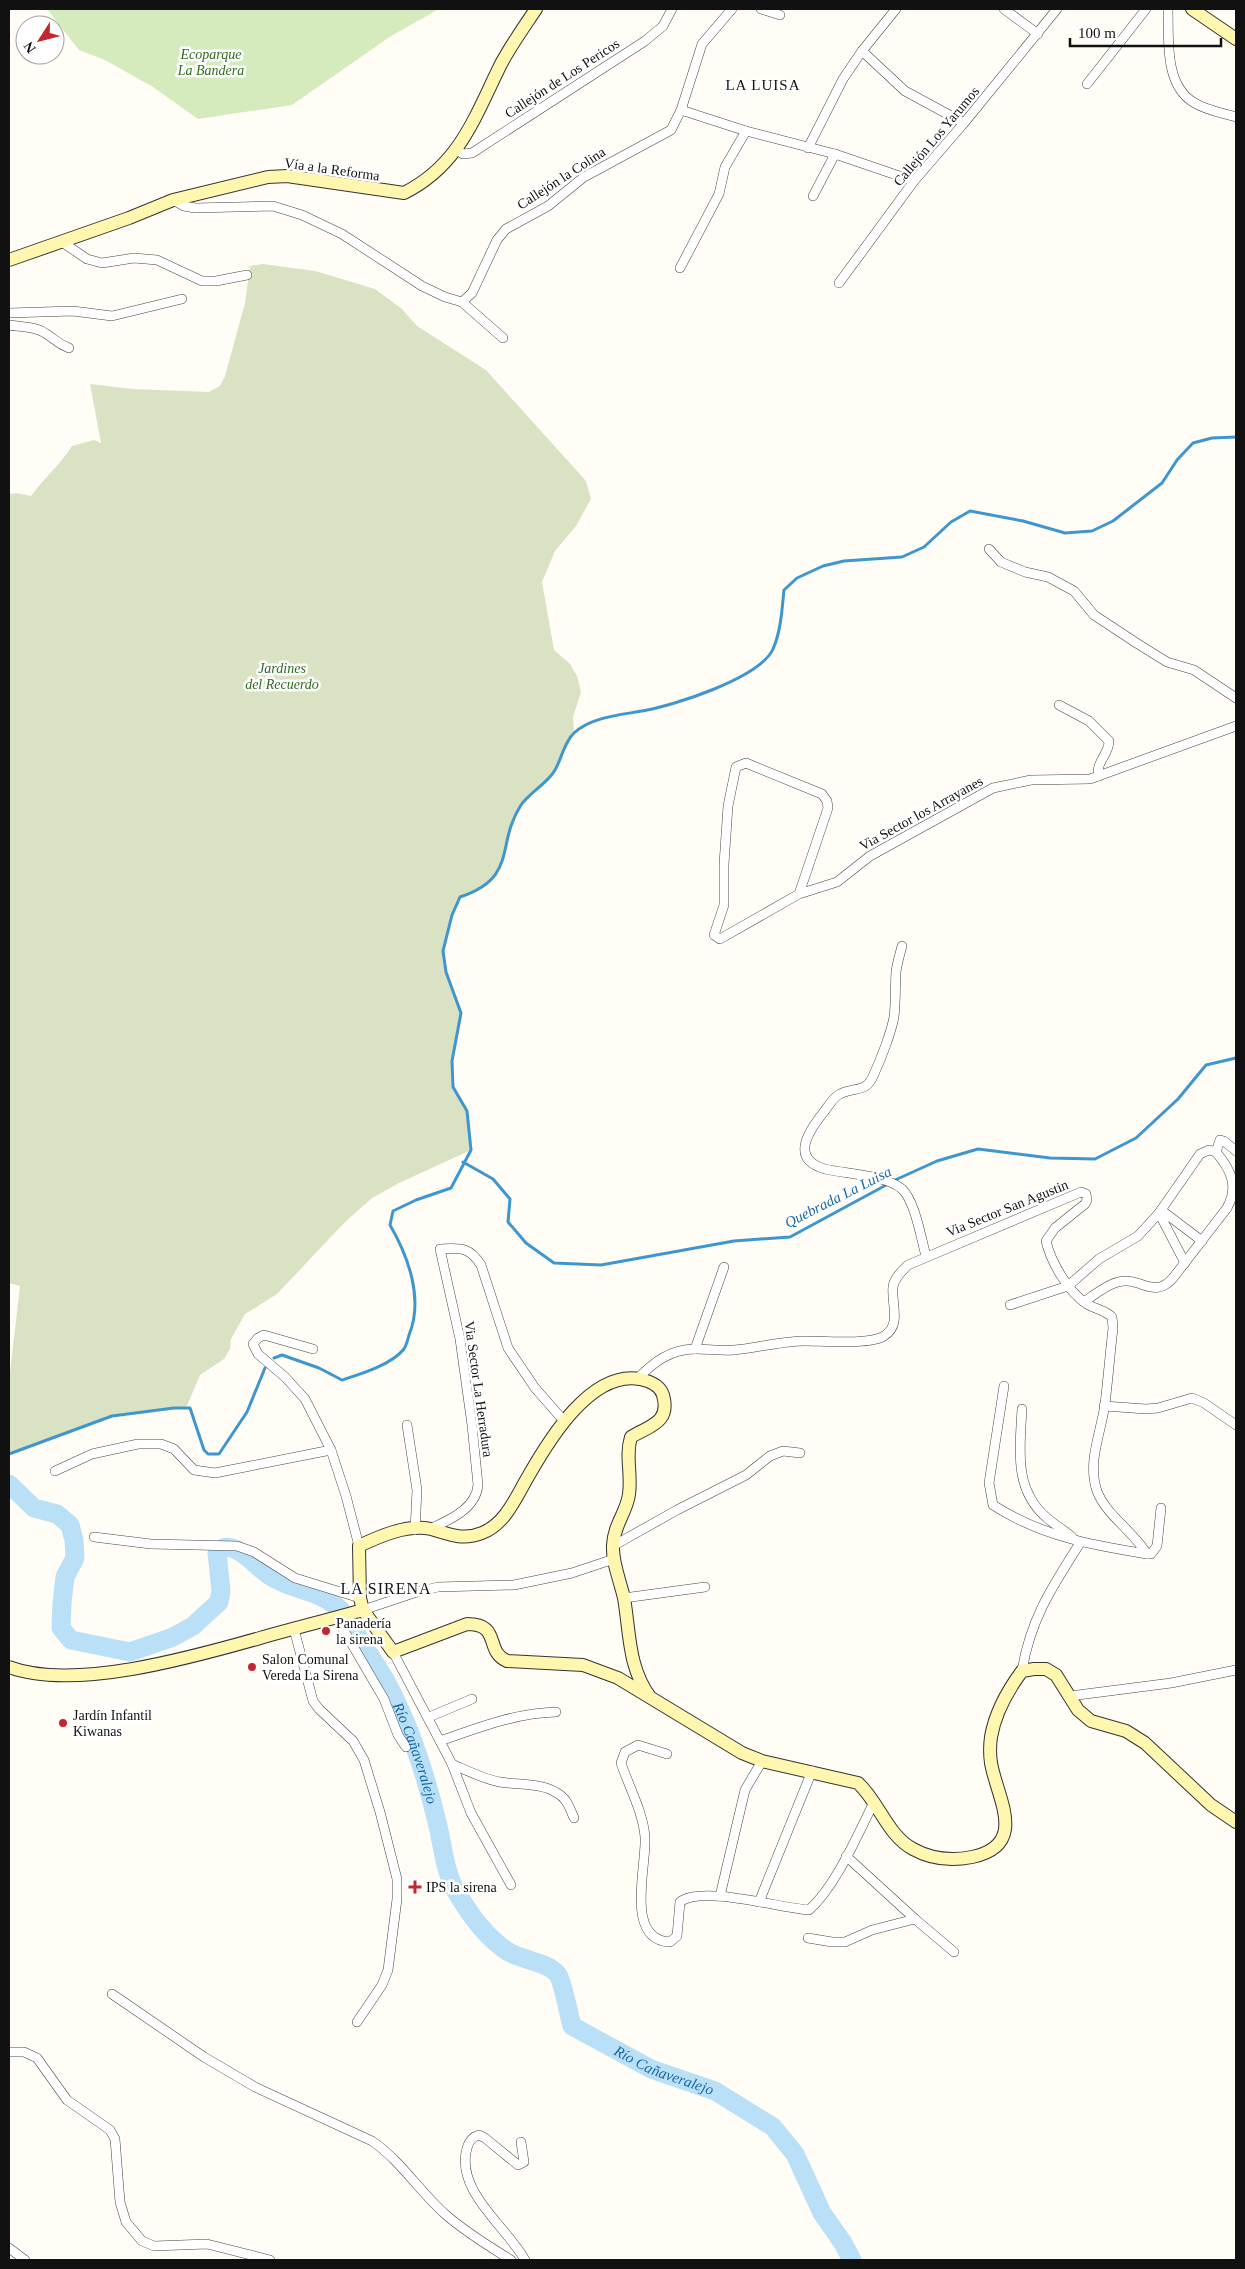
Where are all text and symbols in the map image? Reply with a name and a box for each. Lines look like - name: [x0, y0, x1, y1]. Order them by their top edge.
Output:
- north arrow: [15, 15, 65, 65]
- scale bar: [1070, 15, 1221, 47]
- text: 100 m: [1078, 25, 1116, 41]
- street label: Callejón de Los Pericos: [502, 36, 622, 121]
- text: N: [21, 39, 39, 56]
- park label: Ecoparque La Bandera: [177, 47, 244, 78]
- district label: LA LUISA: [725, 77, 801, 93]
- street label: Callejón Los Yarumos: [891, 84, 982, 189]
- street label: Callejón la Colina: [514, 144, 609, 212]
- street label: Vía a la Reforma: [283, 155, 381, 184]
- park label: Jardines del Recuerdo: [245, 661, 319, 692]
- street label: Via Sector los Arrayanes: [857, 773, 986, 854]
- water label: Quebrada La Luisa: [782, 1163, 894, 1231]
- street label: Via Sector San Agustin: [944, 1177, 1070, 1240]
- street label: Via Sector La Herradura: [462, 1320, 496, 1459]
- district label: LA SIRENA: [340, 1580, 432, 1597]
- place label: Panadería la sirena: [336, 1616, 392, 1647]
- marker: Panadería la sirena: [320, 1625, 332, 1637]
- place label: Salon Comunal Vereda La Sirena: [262, 1652, 359, 1683]
- marker: Salon Comunal Vereda La Sirena: [246, 1661, 258, 1673]
- water label: Río Cañaveralejo: [389, 1699, 440, 1806]
- place label: Jardín Infantil Kiwanas: [73, 1708, 152, 1739]
- marker: Jardín Infantil Kiwanas: [57, 1717, 69, 1729]
- marker: IPS la sirena: [408, 1880, 422, 1894]
- place label: IPS la sirena: [426, 1880, 498, 1895]
- water label: Río Cañaveralejo: [611, 2042, 716, 2098]

